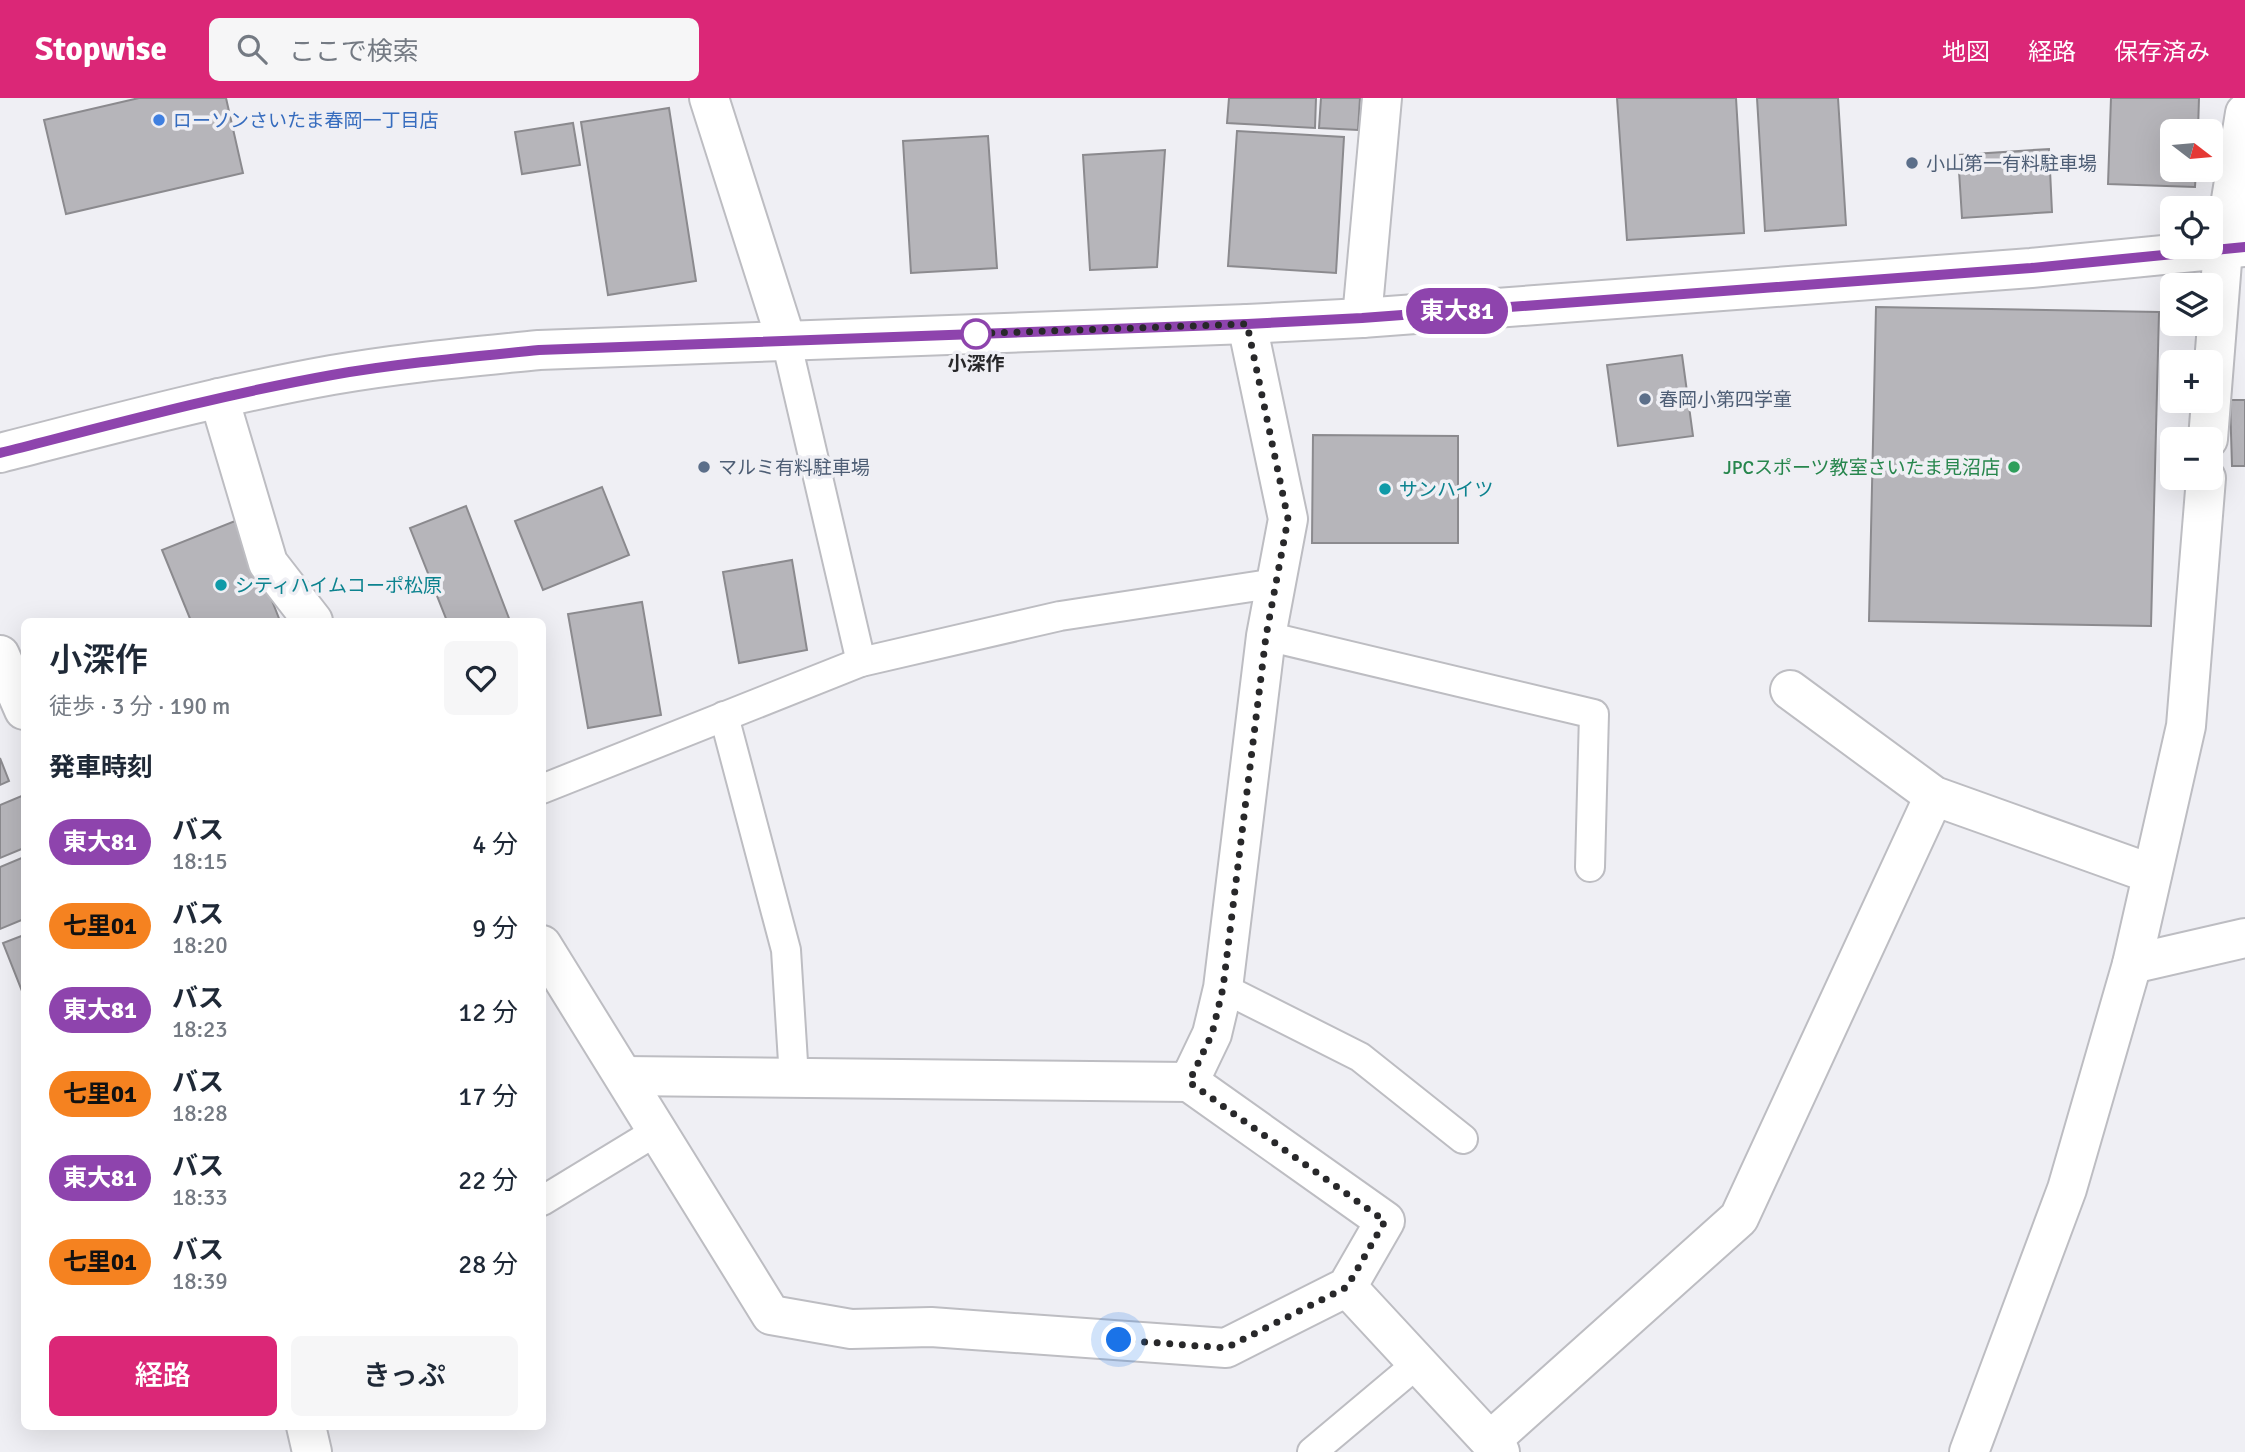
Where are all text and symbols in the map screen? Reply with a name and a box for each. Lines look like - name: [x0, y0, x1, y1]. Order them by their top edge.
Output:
- search box: [209, 18, 699, 81]
- text: Stopwise: [35, 29, 167, 70]
- icon: search: [233, 30, 271, 68]
- text: ここで検索: [289, 36, 419, 68]
- text: 地図: [1942, 37, 1990, 67]
- text: 経路: [2028, 37, 2076, 67]
- text: 保存済み: [2114, 37, 2210, 67]
- place label: ローソンさいたま春岡一丁目店: [173, 109, 438, 133]
- marker: ローソンさいたま春岡一丁目店: [151, 112, 167, 128]
- north arrow: [2160, 119, 2222, 182]
- map controls: [2160, 119, 2223, 490]
- place label: 小山第一有料駐車場: [1926, 152, 2097, 176]
- marker: 小山第一有料駐車場: [1904, 155, 1920, 171]
- button: locate: [2160, 196, 2223, 259]
- button: layers: [2160, 273, 2223, 336]
- line badge: 東大81: [1408, 288, 1506, 334]
- text: 東大81: [1420, 296, 1494, 326]
- marker: 小深作: [961, 319, 991, 349]
- button: +: [2160, 350, 2223, 413]
- place label: 小深作: [947, 352, 1005, 376]
- place label: 春岡小第四学童: [1659, 388, 1792, 412]
- marker: 春岡小第四学童: [1637, 391, 1653, 407]
- button: −: [2160, 427, 2223, 490]
- place label: マルミ有料駐車場: [718, 456, 870, 480]
- place label: JPCスポーツ教室さいたま見沼店: [1723, 456, 2000, 480]
- marker: マルミ有料駐車場: [696, 459, 712, 475]
- marker: JPCスポーツ教室さいたま見沼店: [2006, 459, 2022, 475]
- place label: サンハイツ: [1399, 478, 1494, 502]
- marker: サンハイツ: [1377, 481, 1393, 497]
- place label: シティハイムコーポ松原: [235, 574, 442, 598]
- marker: シティハイムコーポ松原: [213, 577, 229, 593]
- text: 小深作: [49, 640, 148, 681]
- button: heart: [444, 641, 518, 715]
- text: 徒歩 · 3 分 · 190 m: [49, 692, 230, 721]
- text: 発車時刻: [49, 752, 153, 784]
- text: バス: [172, 815, 224, 847]
- text: 東大81: [63, 827, 137, 857]
- text: 4 分: [472, 829, 518, 861]
- text: 18:15: [172, 847, 228, 876]
- text: バス: [172, 899, 224, 931]
- text: 七里01: [63, 911, 137, 941]
- text: 9 分: [472, 913, 518, 945]
- text: 18:20: [172, 931, 228, 960]
- text: バス: [172, 983, 224, 1015]
- text: 東大81: [63, 995, 137, 1025]
- text: 12 分: [458, 997, 518, 1029]
- text: 18:23: [172, 1015, 228, 1044]
- text: バス: [172, 1067, 224, 1099]
- text: 七里01: [63, 1079, 137, 1109]
- text: 17 分: [458, 1081, 518, 1113]
- text: 18:28: [172, 1099, 228, 1128]
- text: バス: [172, 1151, 224, 1183]
- text: 東大81: [63, 1163, 137, 1193]
- text: 22 分: [458, 1165, 518, 1197]
- text: 18:33: [172, 1183, 228, 1212]
- text: バス: [172, 1235, 224, 1267]
- text: 七里01: [63, 1247, 137, 1277]
- text: 28 分: [458, 1249, 518, 1281]
- text: 18:39: [172, 1267, 228, 1296]
- your location: [1101, 1322, 1136, 1357]
- button: 経路: [49, 1336, 277, 1416]
- button: きっぷ: [291, 1336, 518, 1416]

